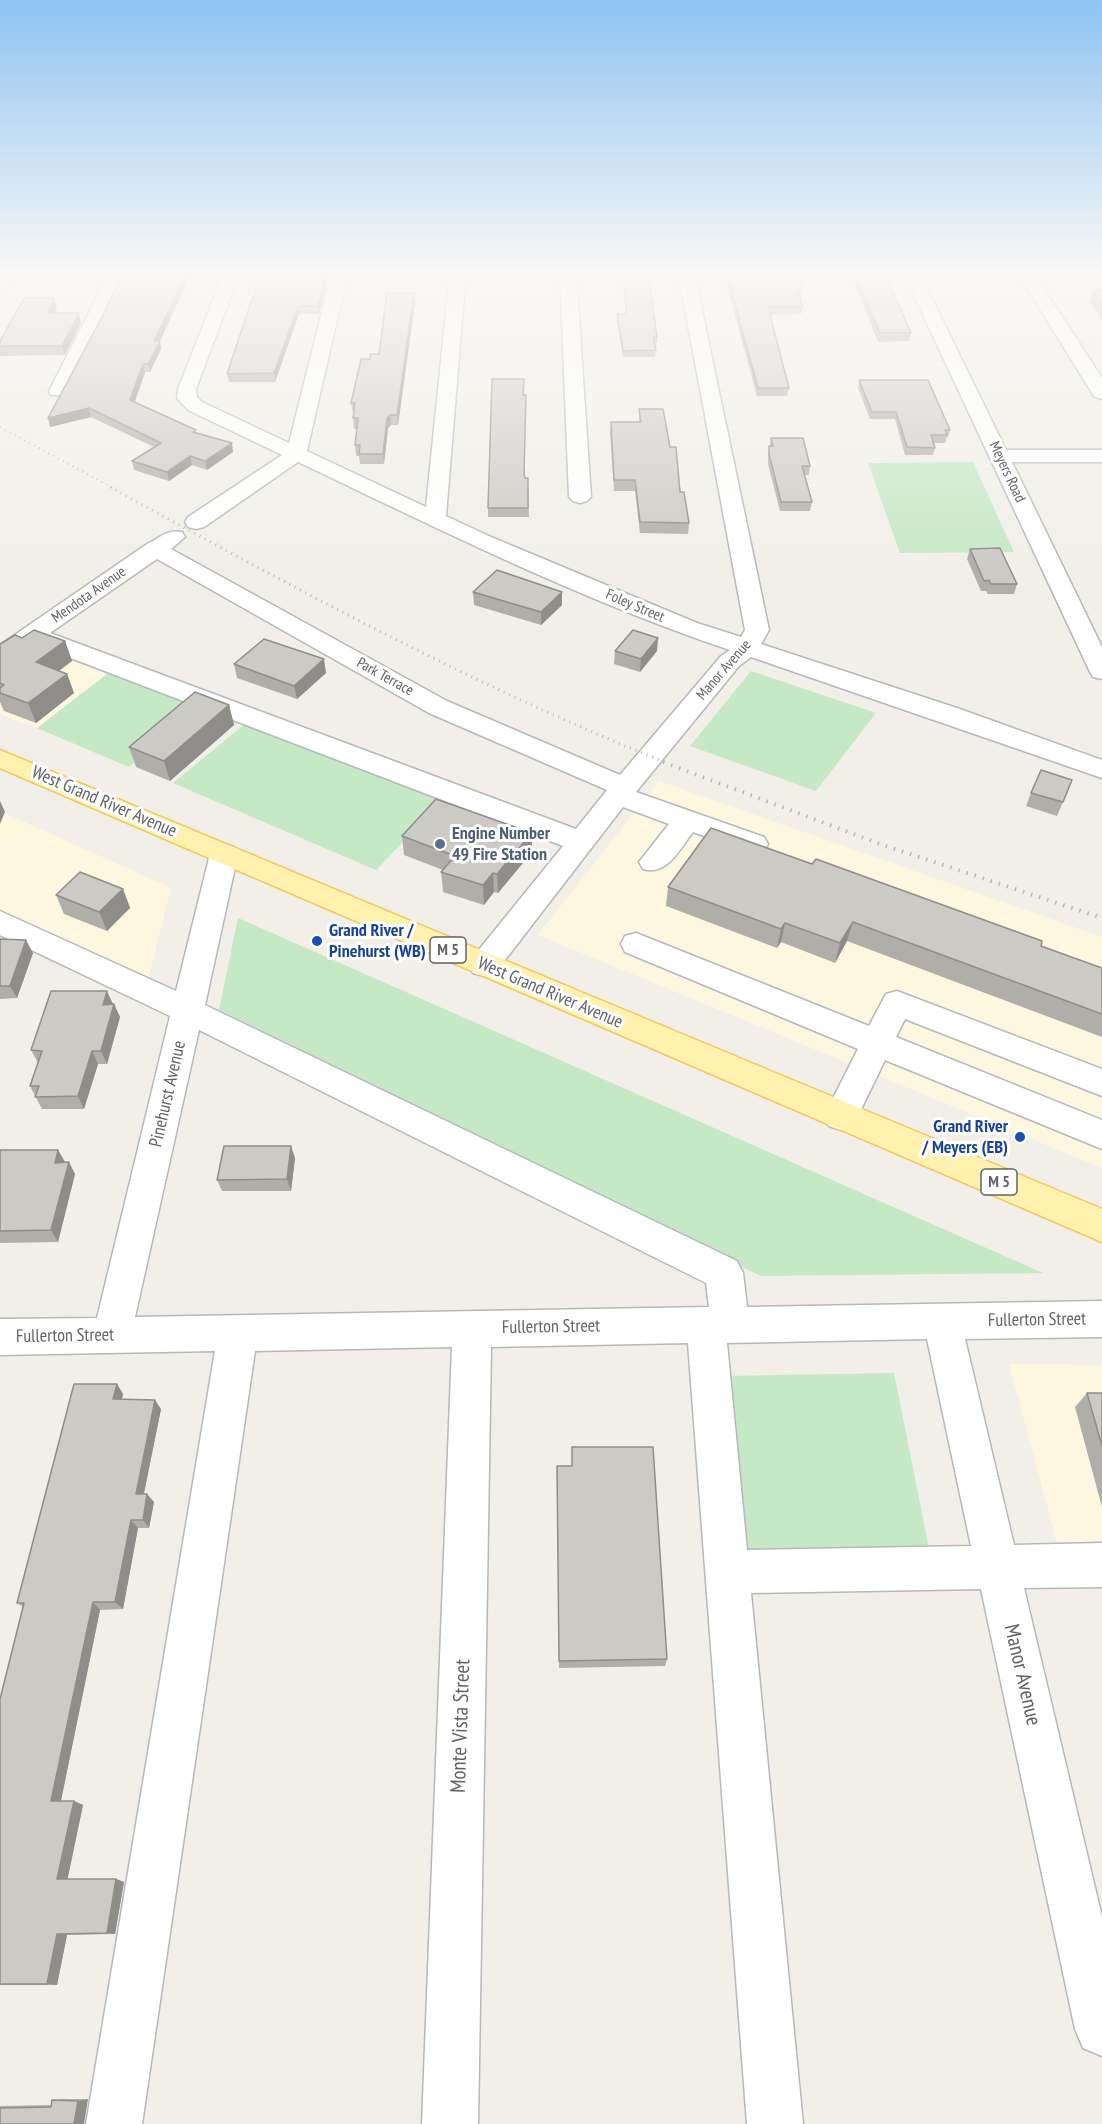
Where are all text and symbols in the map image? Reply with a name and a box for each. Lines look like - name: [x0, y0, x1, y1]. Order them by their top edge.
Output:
- street label: Meyers Road: [985, 439, 1029, 505]
- street label: Mendota Avenue: [48, 563, 130, 627]
- street label: Foley Street: [603, 586, 667, 626]
- street label: Manor Avenue: [693, 636, 755, 704]
- street label: Park Terrace: [353, 654, 417, 700]
- street label: West Grand River Avenue: [28, 762, 180, 842]
- place label: Engine Number 49 Fire Station: [452, 823, 550, 866]
- marker: Engine Number 49 Fire Station: [433, 837, 447, 851]
- place label: Grand River / Pinehurst (WB): [329, 920, 426, 962]
- marker: Grand River / Pinehurst (WB): [310, 934, 324, 948]
- road number: M 5: [430, 937, 466, 963]
- street label: West Grand River Avenue: [474, 953, 626, 1033]
- street label: Pinehurst Avenue: [145, 1039, 191, 1149]
- place label: Grand River / Meyers (EB): [922, 1116, 1008, 1158]
- marker: Grand River / Meyers (EB): [1013, 1130, 1027, 1144]
- road number: M 5: [981, 1169, 1017, 1195]
- street label: Fullerton Street: [988, 1308, 1086, 1332]
- street label: Fullerton Street: [502, 1315, 600, 1339]
- street label: Fullerton Street: [16, 1324, 114, 1348]
- street label: Manor Avenue: [998, 1622, 1046, 1728]
- street label: Monte Vista Street: [446, 1659, 476, 1793]

